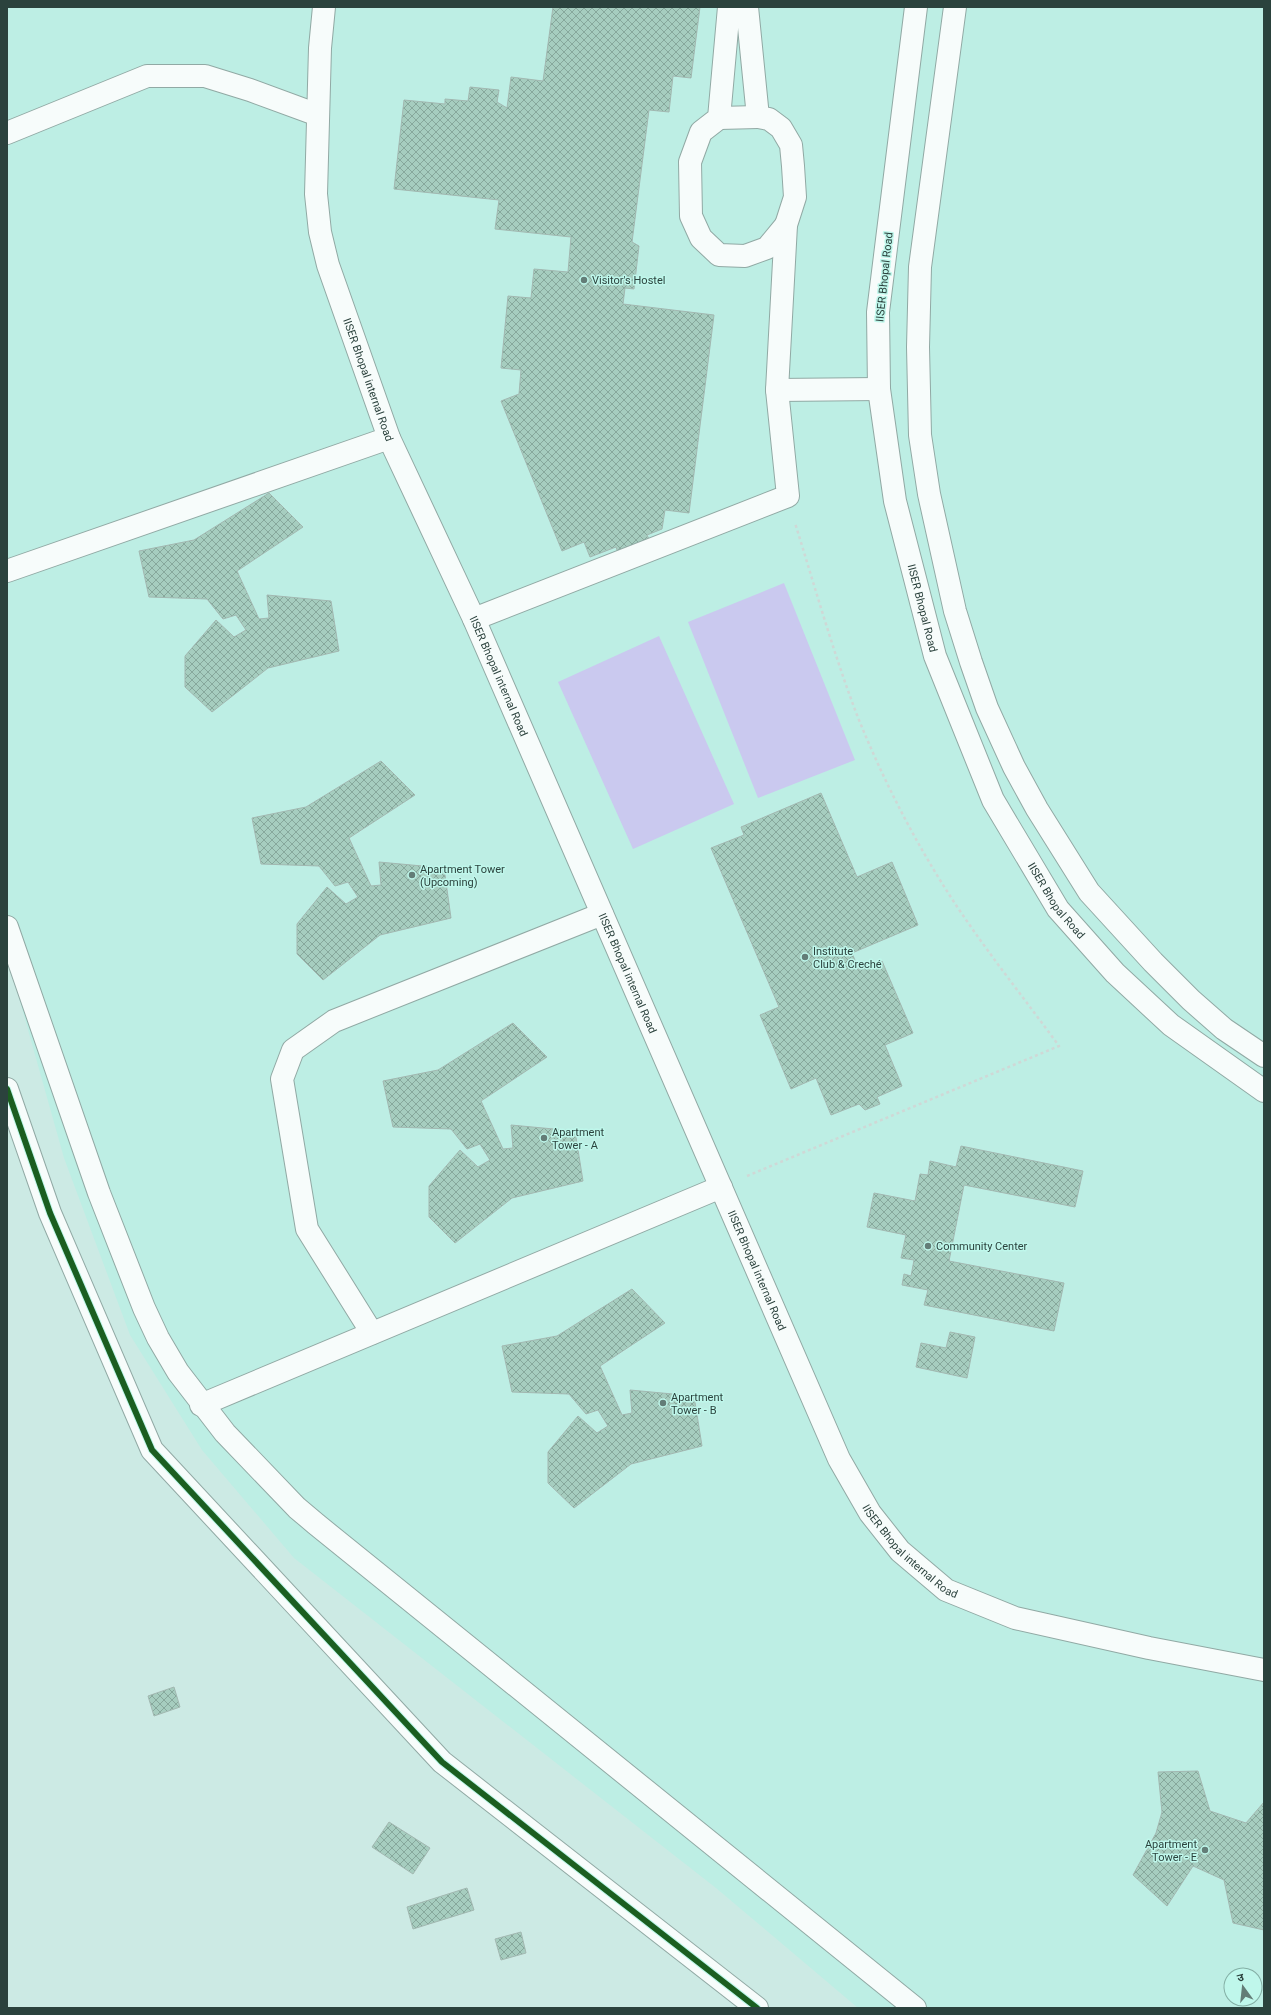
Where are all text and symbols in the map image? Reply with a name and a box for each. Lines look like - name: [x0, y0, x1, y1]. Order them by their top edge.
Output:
- street label: IISER Bhopal Road: [873, 231, 896, 323]
- place label: Visitor's Hostel: [592, 274, 665, 287]
- marker: Visitor's Hostel: [579, 275, 589, 285]
- street label: IISER Bhopal internal Road: [340, 316, 396, 443]
- street label: IISER Bhopal Road: [905, 563, 940, 653]
- street label: IISER Bhopal internal Road: [467, 614, 530, 738]
- street label: IISER Bhopal Road: [1025, 860, 1087, 942]
- place label: Apartment Tower (Upcoming): [420, 863, 505, 889]
- marker: Apartment Tower (Upcoming): [407, 870, 417, 880]
- street label: IISER Bhopal internal Road: [596, 911, 659, 1036]
- place label: Institute Club & Creché: [813, 945, 882, 971]
- marker: Institute Club & Creché: [800, 952, 810, 962]
- place label: Apartment Tower - A: [552, 1126, 604, 1152]
- marker: Apartment Tower - A: [539, 1133, 549, 1143]
- street label: IISER Bhopal internal Road: [725, 1208, 788, 1333]
- place label: Community Center: [936, 1240, 1028, 1253]
- marker: Community Center: [923, 1241, 933, 1251]
- place label: Apartment Tower - B: [671, 1391, 723, 1417]
- marker: Apartment Tower - B: [658, 1398, 668, 1408]
- street label: IISER Bhopal internal Road: [860, 1502, 960, 1601]
- place label: Apartment Tower - E: [1145, 1838, 1197, 1864]
- marker: Apartment Tower - E: [1200, 1845, 1210, 1855]
- north arrow: [1223, 1967, 1263, 2007]
- text: उ: [1236, 1971, 1246, 1985]

